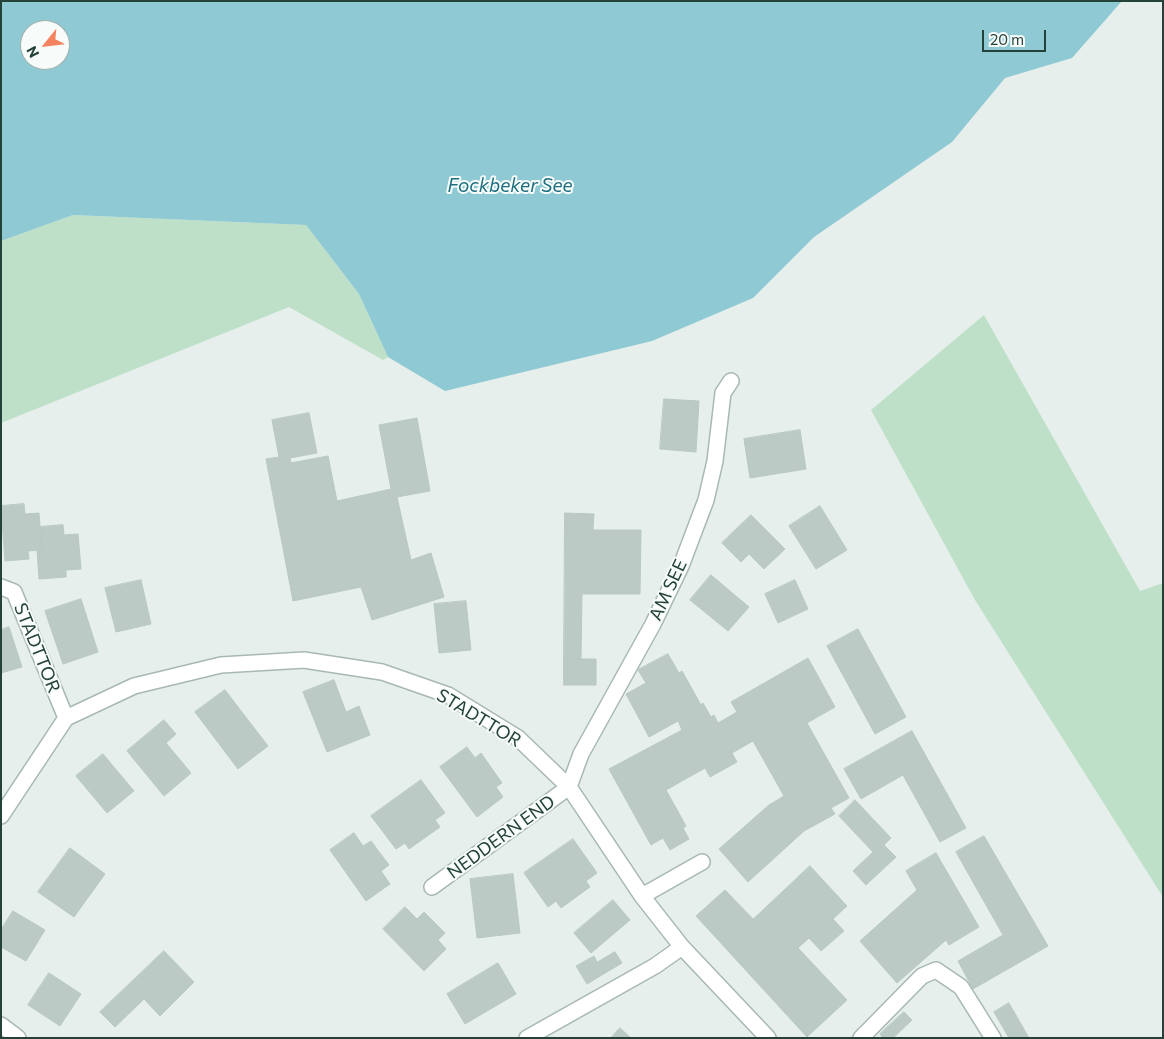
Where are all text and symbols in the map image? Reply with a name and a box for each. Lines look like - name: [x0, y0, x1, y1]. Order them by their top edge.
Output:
- north arrow: [20, 20, 70, 70]
- scale bar: [984, 20, 1048, 52]
- text: 20 m: [990, 30, 1024, 48]
- text: N: [22, 43, 42, 61]
- water label: Fockbeker See: [447, 175, 573, 197]
- street label: AM SEE: [644, 556, 692, 624]
- street label: STADTTOR: [9, 600, 65, 696]
- street label: STADTTOR: [433, 684, 525, 752]
- street label: NEDDERN END: [443, 791, 559, 883]

